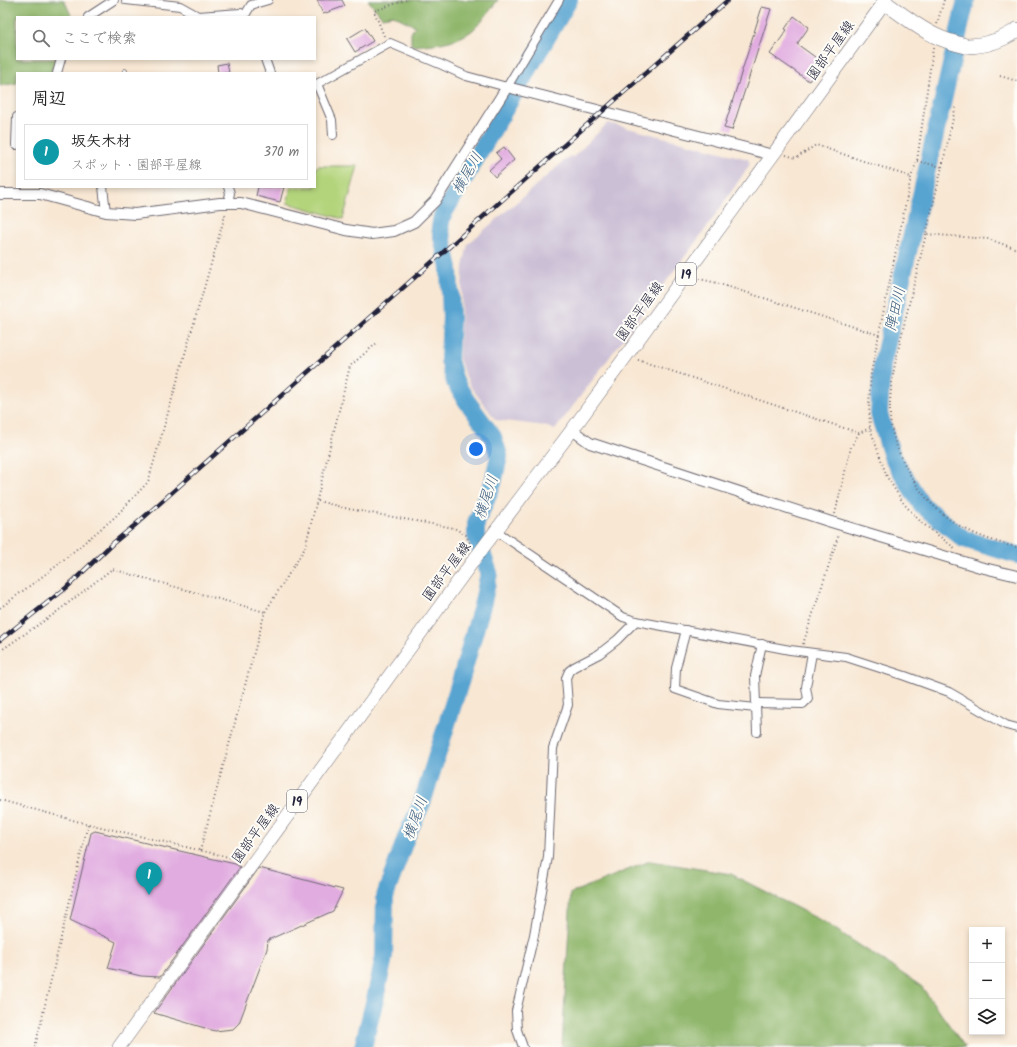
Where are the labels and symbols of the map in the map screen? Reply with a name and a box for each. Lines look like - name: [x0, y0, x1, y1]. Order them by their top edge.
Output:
- street label: 園部平屋線: [801, 16, 860, 85]
- water label: 横尾川: [446, 148, 490, 199]
- road number: 19: [676, 263, 696, 285]
- street label: 園部平屋線: [610, 277, 669, 346]
- water label: 陣田川: [879, 285, 913, 334]
- your location: [466, 439, 486, 459]
- water label: 横尾川: [468, 472, 506, 523]
- street label: 園部平屋線: [417, 537, 477, 606]
- road number: 19: [287, 790, 307, 812]
- water label: 横尾川: [397, 793, 435, 844]
- street label: 園部平屋線: [226, 799, 285, 868]
- pin: 1: [136, 862, 162, 895]

